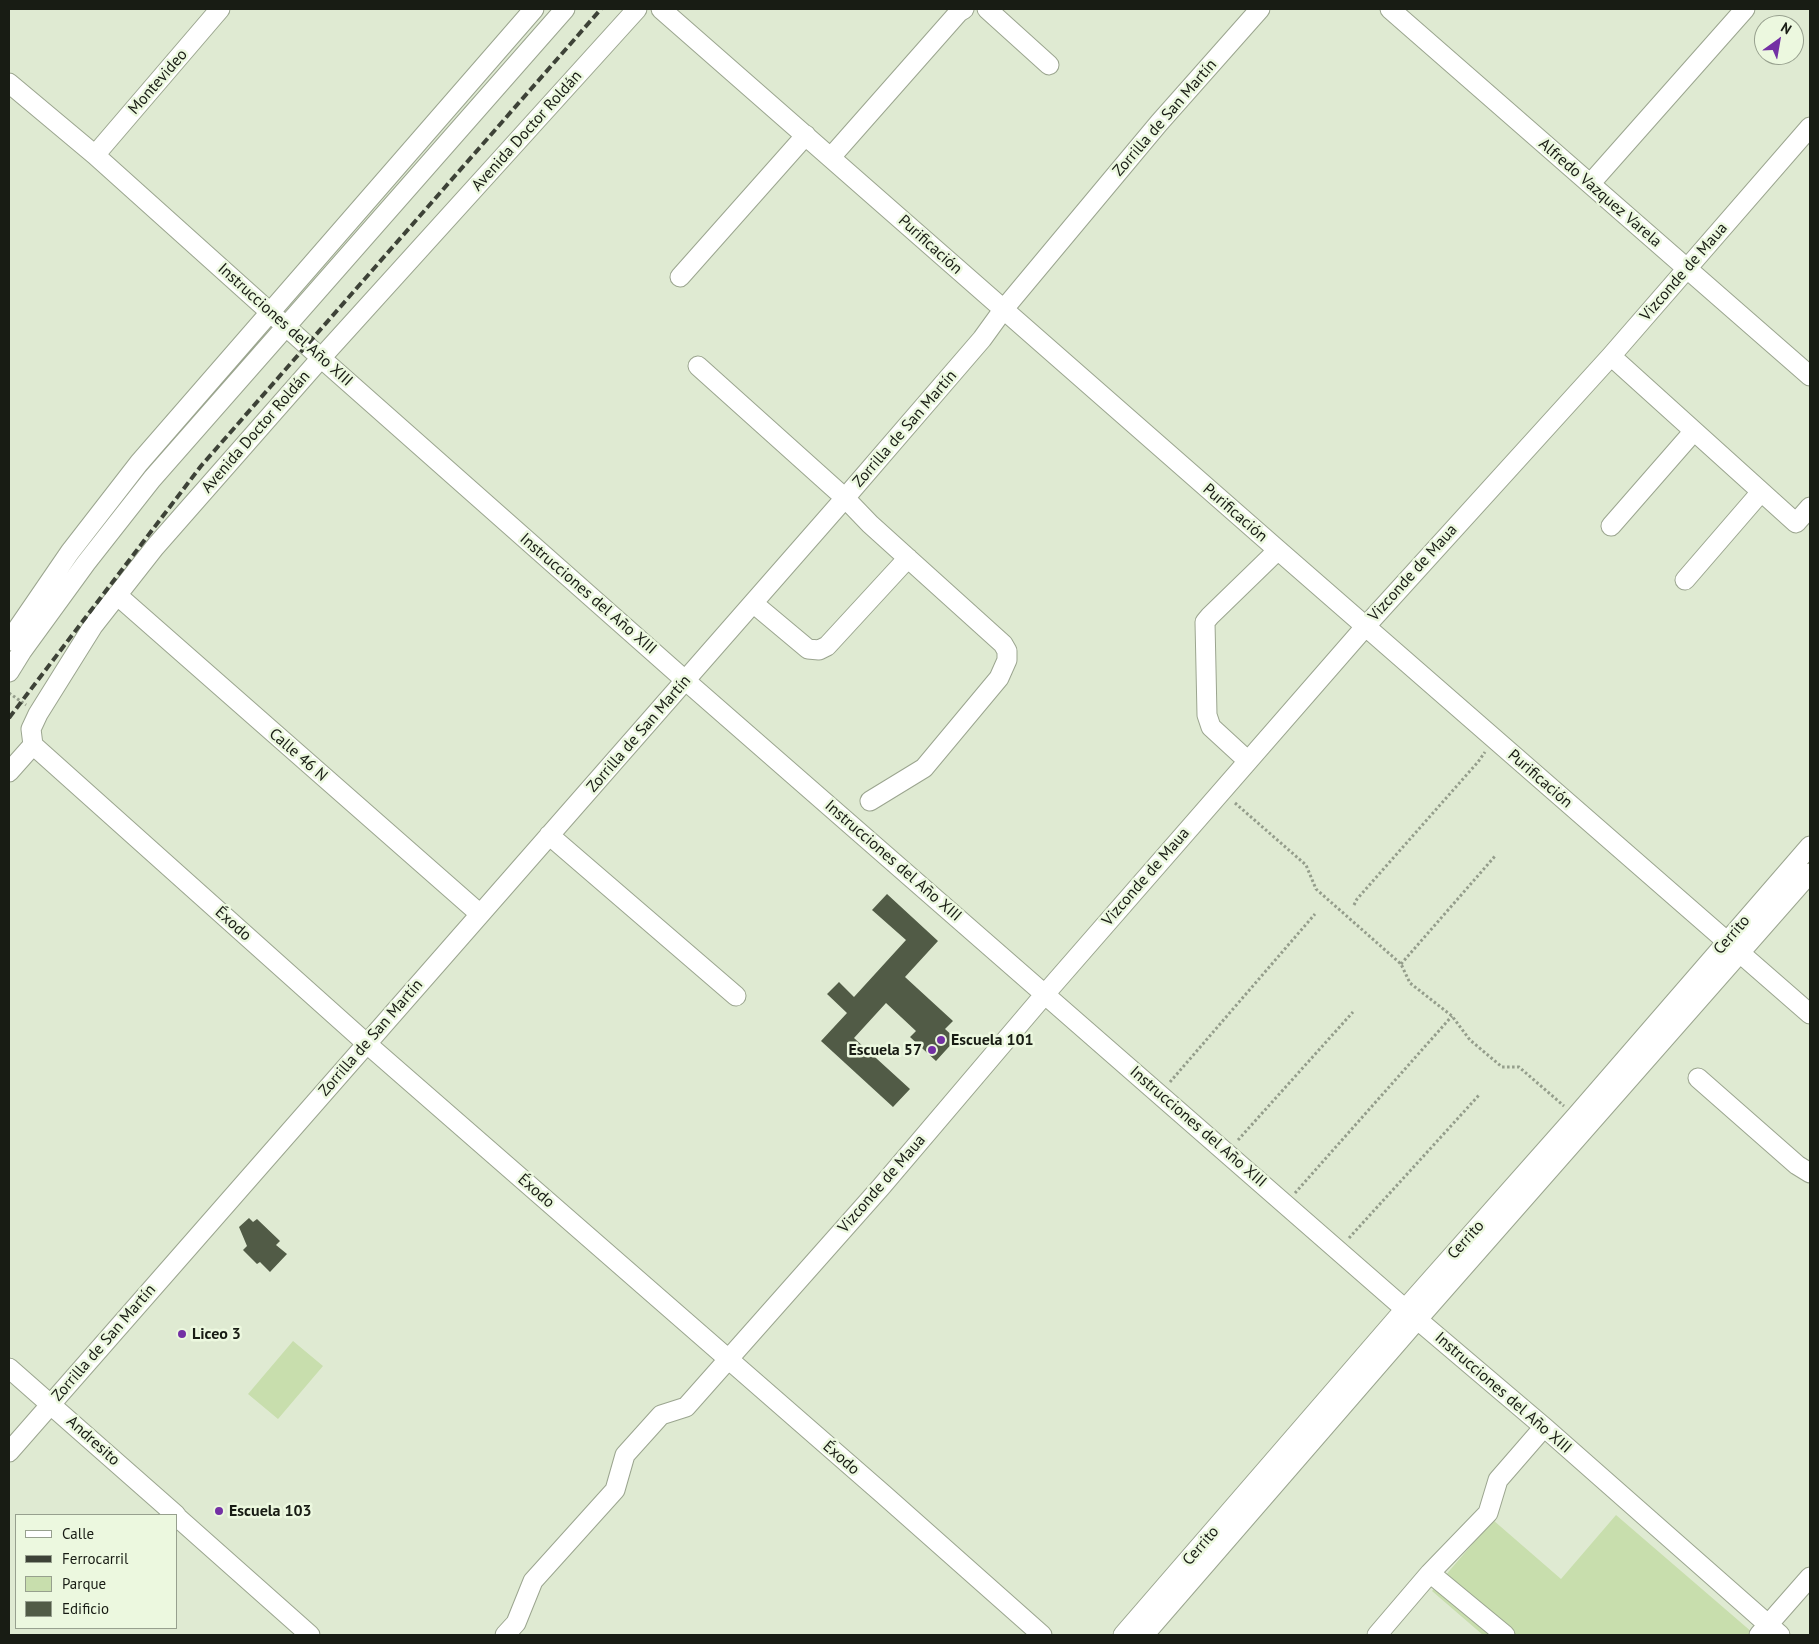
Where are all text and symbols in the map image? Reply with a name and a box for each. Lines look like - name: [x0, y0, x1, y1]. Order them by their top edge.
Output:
- north arrow: [1754, 15, 1804, 65]
- text: N: [1778, 18, 1795, 38]
- street label: Montevideo: [124, 45, 192, 119]
- street label: Zorrilla de San Martín: [1109, 56, 1221, 180]
- street label: Avenida Doctor Roldán: [468, 67, 586, 195]
- street label: Alfredo Vazquez Varela: [1535, 134, 1665, 252]
- street label: Purificación: [894, 211, 966, 279]
- street label: Vizconde de Maua: [1636, 219, 1732, 325]
- street label: Instrucciones del Año XIII: [214, 259, 356, 391]
- street label: Avenida Doctor Roldán: [198, 367, 314, 497]
- street label: Zorrilla de San Martín: [849, 367, 961, 491]
- street label: Purificación: [1199, 480, 1271, 546]
- street label: Vizconde de Maua: [1365, 521, 1461, 625]
- street label: Instrucciones del Año XIII: [516, 529, 660, 659]
- street label: Zorrilla de San Martín: [583, 672, 695, 796]
- street label: Calle 46 N: [265, 724, 331, 786]
- street label: Purificación: [1504, 746, 1576, 812]
- street label: Instrucciones del Año XIII: [821, 796, 965, 926]
- street label: Vizconde de Maua: [1098, 824, 1194, 930]
- street label: Éxodo: [211, 903, 255, 945]
- street label: Cerrito: [1710, 911, 1754, 959]
- street label: Zorrilla de San Martín: [315, 976, 427, 1100]
- place label: Escuela 101: [951, 1030, 1034, 1050]
- marker: Escuela 101: [935, 1034, 947, 1046]
- place label: Escuela 57: [848, 1040, 922, 1060]
- marker: Escuela 57: [926, 1044, 938, 1056]
- street label: Instrucciones del Año XIII: [1126, 1062, 1270, 1192]
- street label: Vizconde de Maua: [834, 1131, 930, 1237]
- street label: Éxodo: [514, 1170, 558, 1212]
- street label: Cerrito: [1444, 1217, 1488, 1263]
- street label: Zorrilla de San Martín: [48, 1281, 160, 1405]
- place label: Liceo 3: [192, 1324, 241, 1344]
- marker: Liceo 3: [176, 1328, 188, 1340]
- street label: Instrucciones del Año XIII: [1431, 1328, 1575, 1458]
- street label: Andresito: [62, 1412, 124, 1470]
- street label: Éxodo: [819, 1437, 863, 1479]
- place label: Escuela 103: [229, 1501, 312, 1521]
- marker: Escuela 103: [213, 1505, 225, 1517]
- legend: [15, 1514, 178, 1629]
- street label: Cerrito: [1179, 1522, 1223, 1570]
- text: Calle: [62, 1524, 94, 1543]
- text: Ferrocarril: [62, 1549, 128, 1568]
- text: Parque: [62, 1574, 106, 1593]
- text: Edificio: [62, 1599, 109, 1618]

